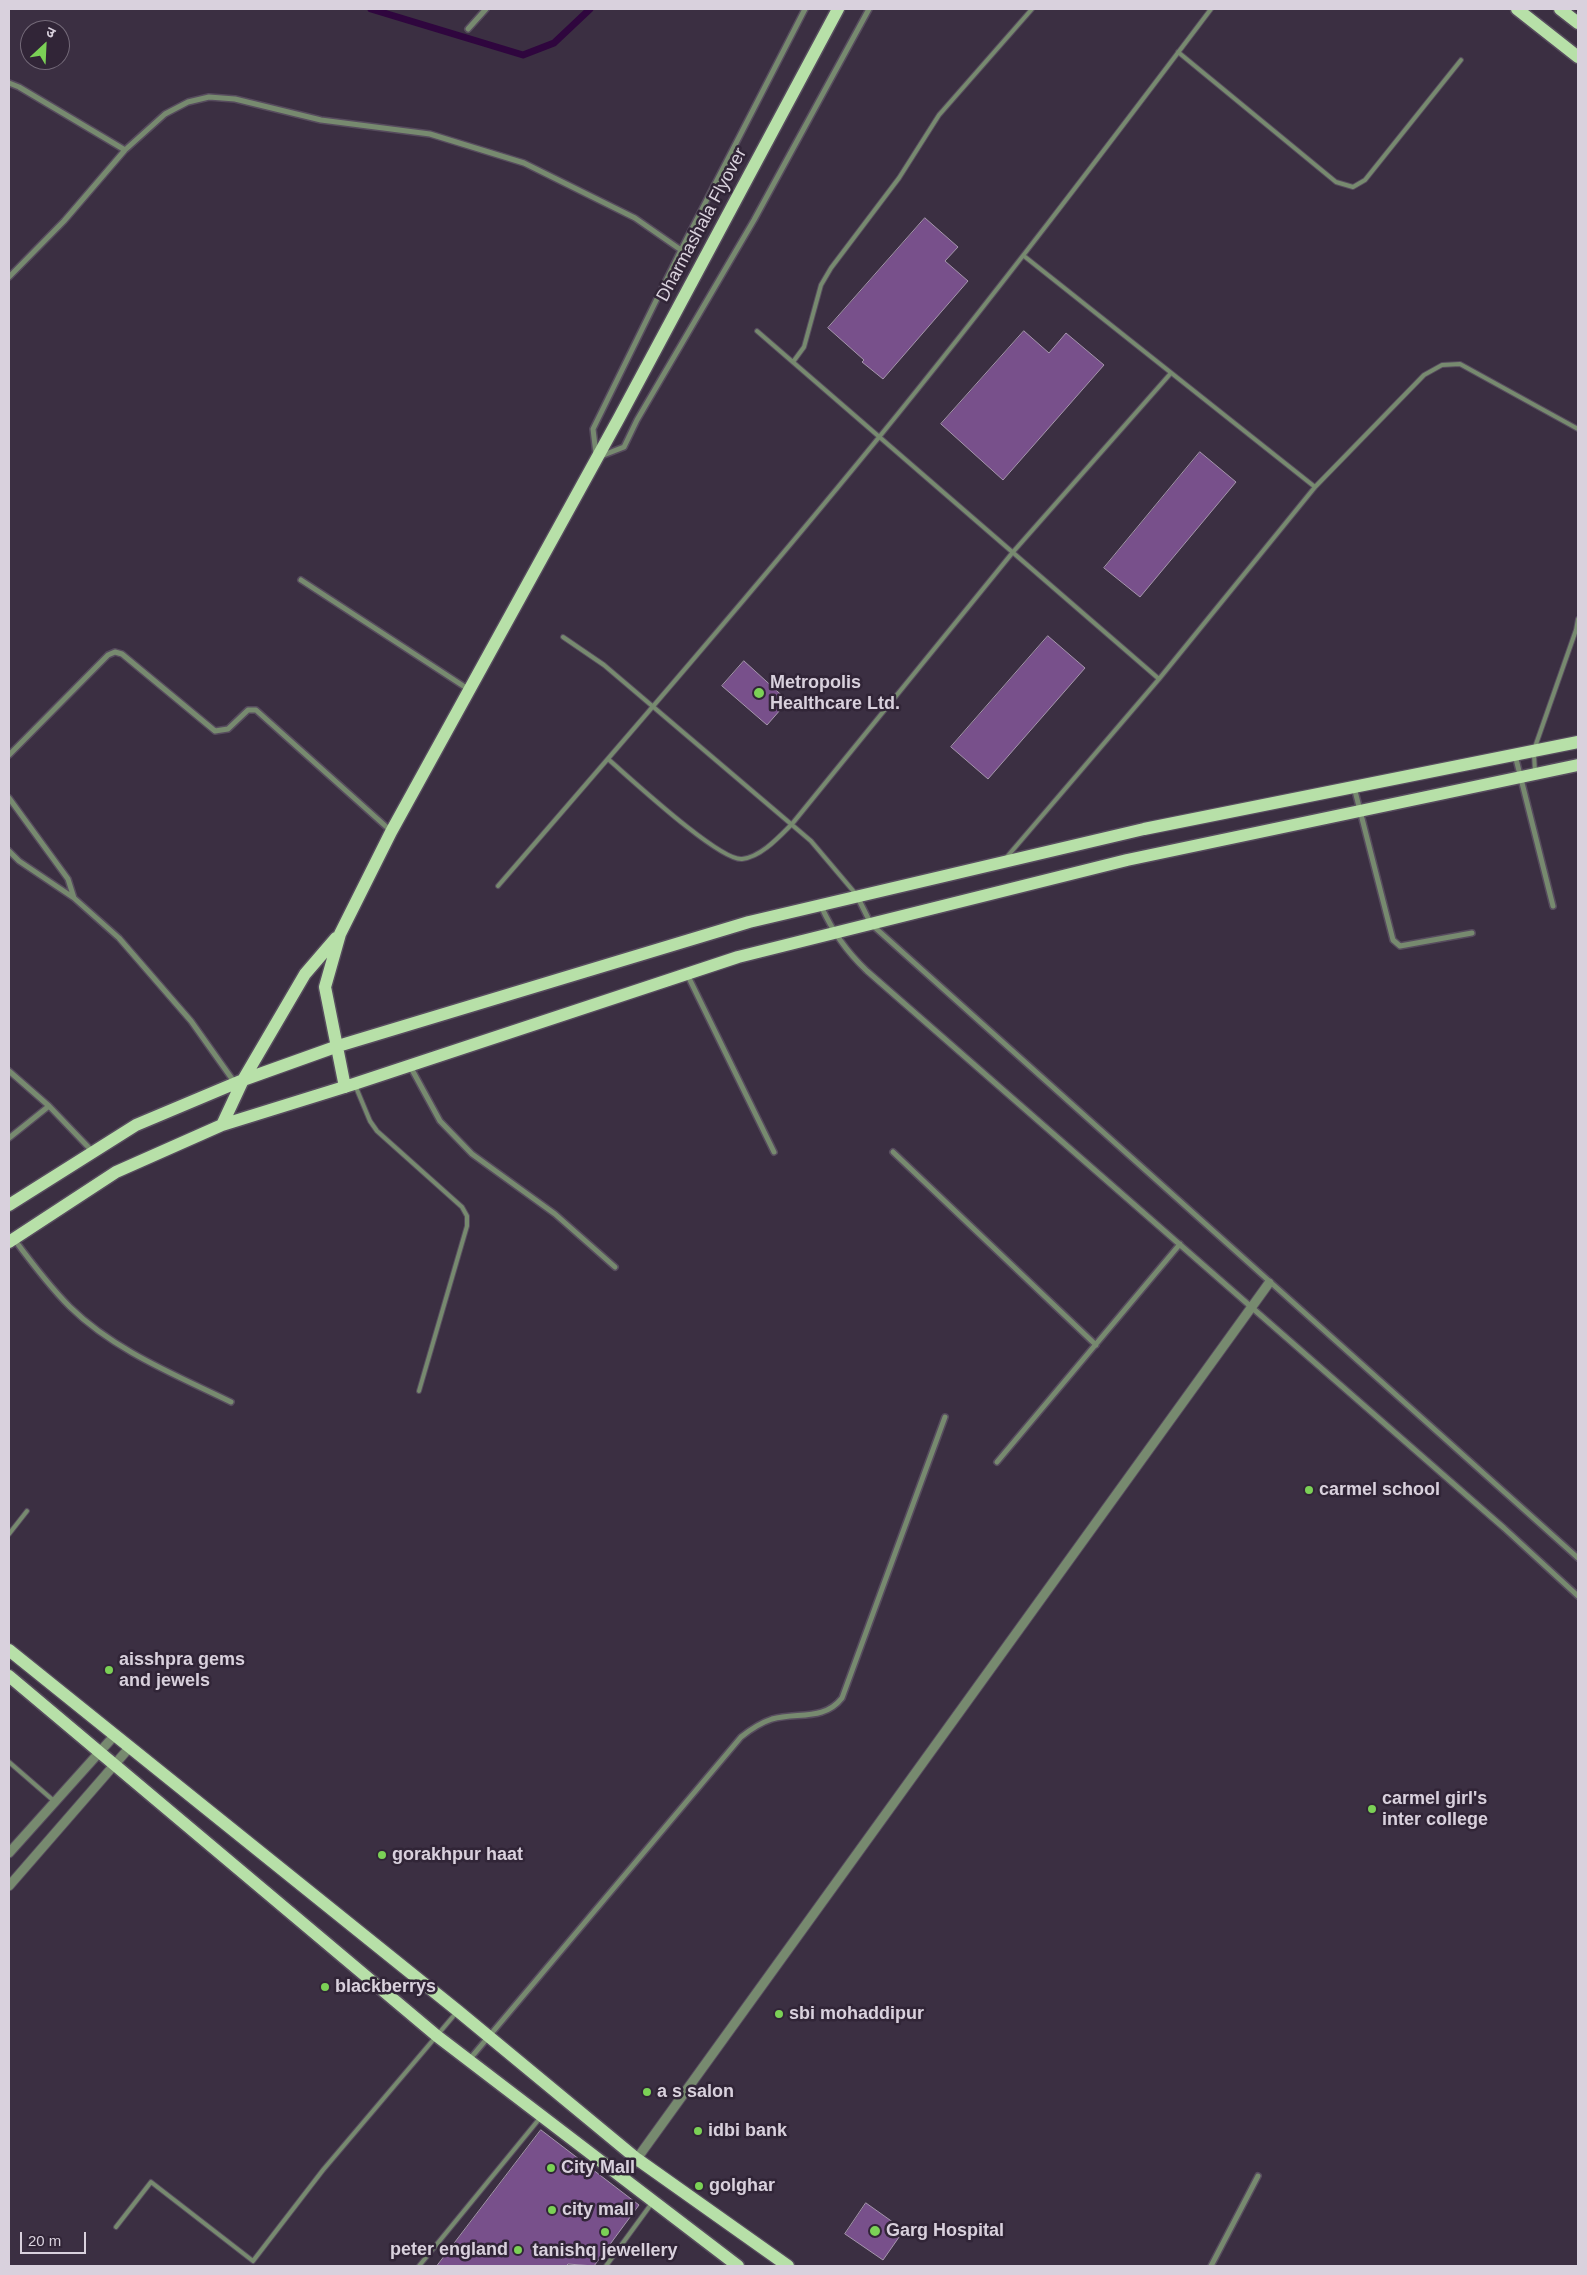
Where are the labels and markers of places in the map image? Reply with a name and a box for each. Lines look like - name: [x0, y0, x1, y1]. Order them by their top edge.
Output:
- place label: Metropolis Healthcare Ltd.: [770, 672, 900, 714]
- marker: Metropolis Healthcare Ltd.: [752, 686, 766, 700]
- place label: carmel school: [1319, 1479, 1440, 1501]
- marker: carmel school: [1303, 1484, 1315, 1496]
- place label: aisshpra gems and jewels: [119, 1649, 245, 1692]
- marker: aisshpra gems and jewels: [103, 1664, 115, 1676]
- place label: carmel girl's inter college: [1382, 1788, 1488, 1830]
- marker: carmel girl's inter college: [1366, 1803, 1378, 1815]
- place label: gorakhpur haat: [392, 1844, 523, 1866]
- marker: gorakhpur haat: [376, 1849, 388, 1861]
- place label: blackberrys: [335, 1976, 436, 1998]
- marker: blackberrys: [319, 1981, 331, 1993]
- place label: sbi mohaddipur: [789, 2003, 924, 2025]
- marker: sbi mohaddipur: [773, 2008, 785, 2020]
- place label: a s salon: [657, 2081, 734, 2103]
- marker: a s salon: [641, 2086, 653, 2098]
- place label: idbi bank: [708, 2120, 787, 2142]
- marker: idbi bank: [692, 2125, 704, 2137]
- place label: City Mall: [561, 2157, 635, 2179]
- marker: City Mall: [545, 2162, 557, 2174]
- place label: golghar: [709, 2175, 775, 2197]
- marker: golghar: [693, 2180, 705, 2192]
- place label: city mall: [562, 2199, 634, 2221]
- marker: city mall: [546, 2204, 558, 2216]
- place label: Garg Hospital: [886, 2220, 1004, 2242]
- marker: Garg Hospital: [868, 2224, 882, 2238]
- marker: tanishq jewellery: [599, 2226, 611, 2238]
- place label: peter england: [390, 2239, 508, 2261]
- place label: tanishq jewellery: [532, 2240, 678, 2262]
- marker: peter england: [512, 2244, 524, 2256]

